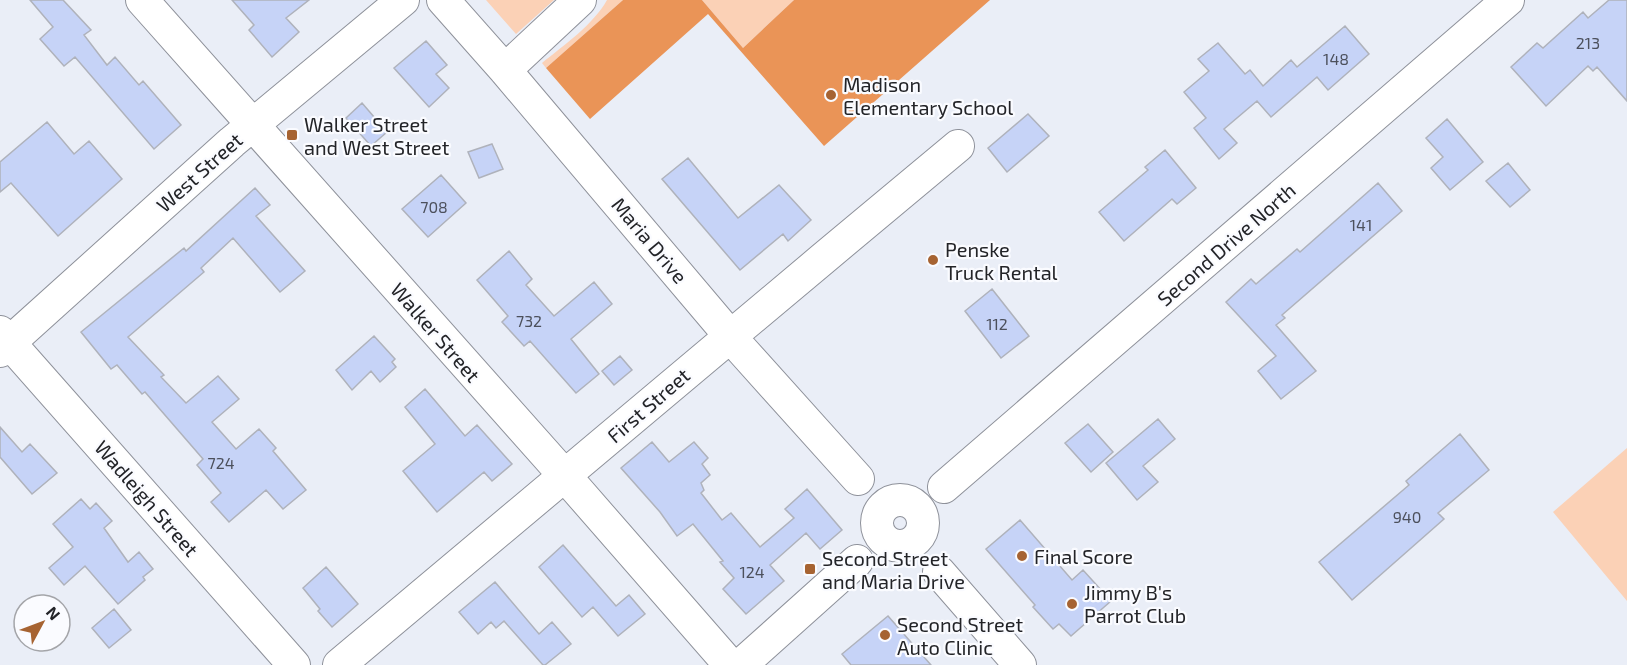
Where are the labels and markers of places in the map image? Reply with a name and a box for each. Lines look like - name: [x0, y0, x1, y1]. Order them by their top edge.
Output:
- place label: Madison Elementary School: [843, 72, 1013, 119]
- marker: Madison Elementary School: [824, 88, 838, 102]
- place label: Walker Street and West Street: [304, 112, 450, 159]
- marker: Walker Street and West Street: [285, 128, 299, 142]
- place label: Penske Truck Rental: [945, 237, 1058, 284]
- marker: Penske Truck Rental: [926, 253, 940, 267]
- place label: Final Score: [1034, 544, 1133, 568]
- place label: Second Street and Maria Drive: [822, 546, 965, 593]
- marker: Final Score: [1015, 549, 1029, 563]
- marker: Second Street and Maria Drive: [803, 562, 817, 576]
- place label: Jimmy B's Parrot Club: [1084, 580, 1186, 627]
- marker: Jimmy B's Parrot Club: [1065, 597, 1079, 611]
- place label: Second Street Auto Clinic: [897, 612, 1023, 659]
- marker: Second Street Auto Clinic: [878, 628, 892, 642]

